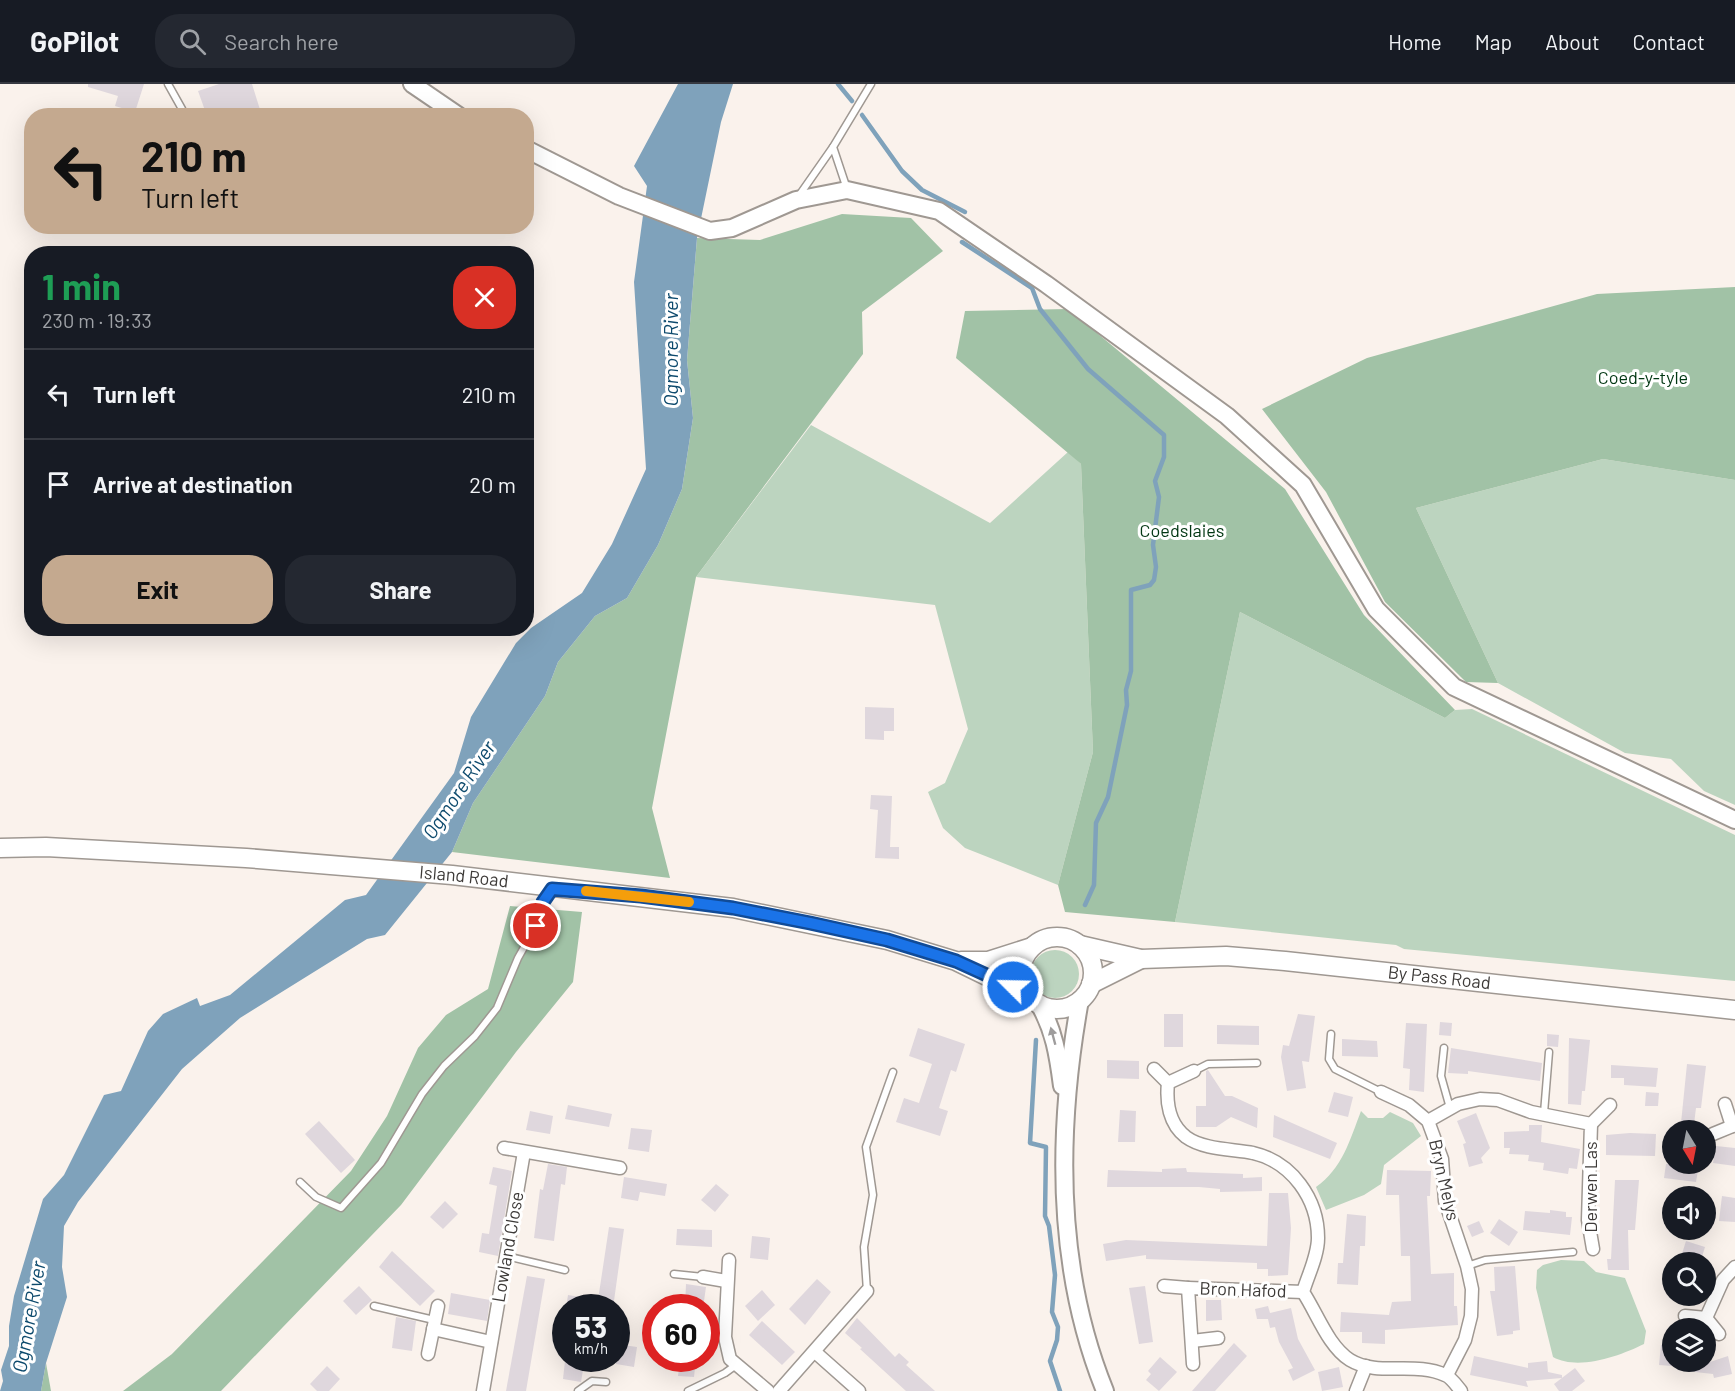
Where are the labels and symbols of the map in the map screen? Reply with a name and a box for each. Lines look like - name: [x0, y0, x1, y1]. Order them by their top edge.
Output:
- water label: Ogmore River: [658, 293, 682, 407]
- park label: Coed-y-tyle: [1598, 366, 1688, 388]
- park label: Coedslaies: [1140, 519, 1224, 541]
- water label: Ogmore River: [417, 735, 500, 843]
- street label: Island Road: [419, 860, 510, 892]
- pin: [510, 900, 561, 951]
- position arrow: [981, 955, 1045, 1019]
- street label: By Pass Road: [1387, 960, 1492, 993]
- one-way arrow: [1048, 1027, 1058, 1045]
- north arrow: [1662, 1120, 1716, 1174]
- street label: Bryn Melys: [1425, 1137, 1465, 1223]
- street label: Derwen Las: [1579, 1141, 1601, 1233]
- street label: Lowland Close: [486, 1190, 528, 1304]
- water label: Ogmore River: [6, 1258, 50, 1375]
- street label: Bron Hafod: [1199, 1276, 1287, 1302]
- speed limit sign: 60: [642, 1294, 720, 1372]

